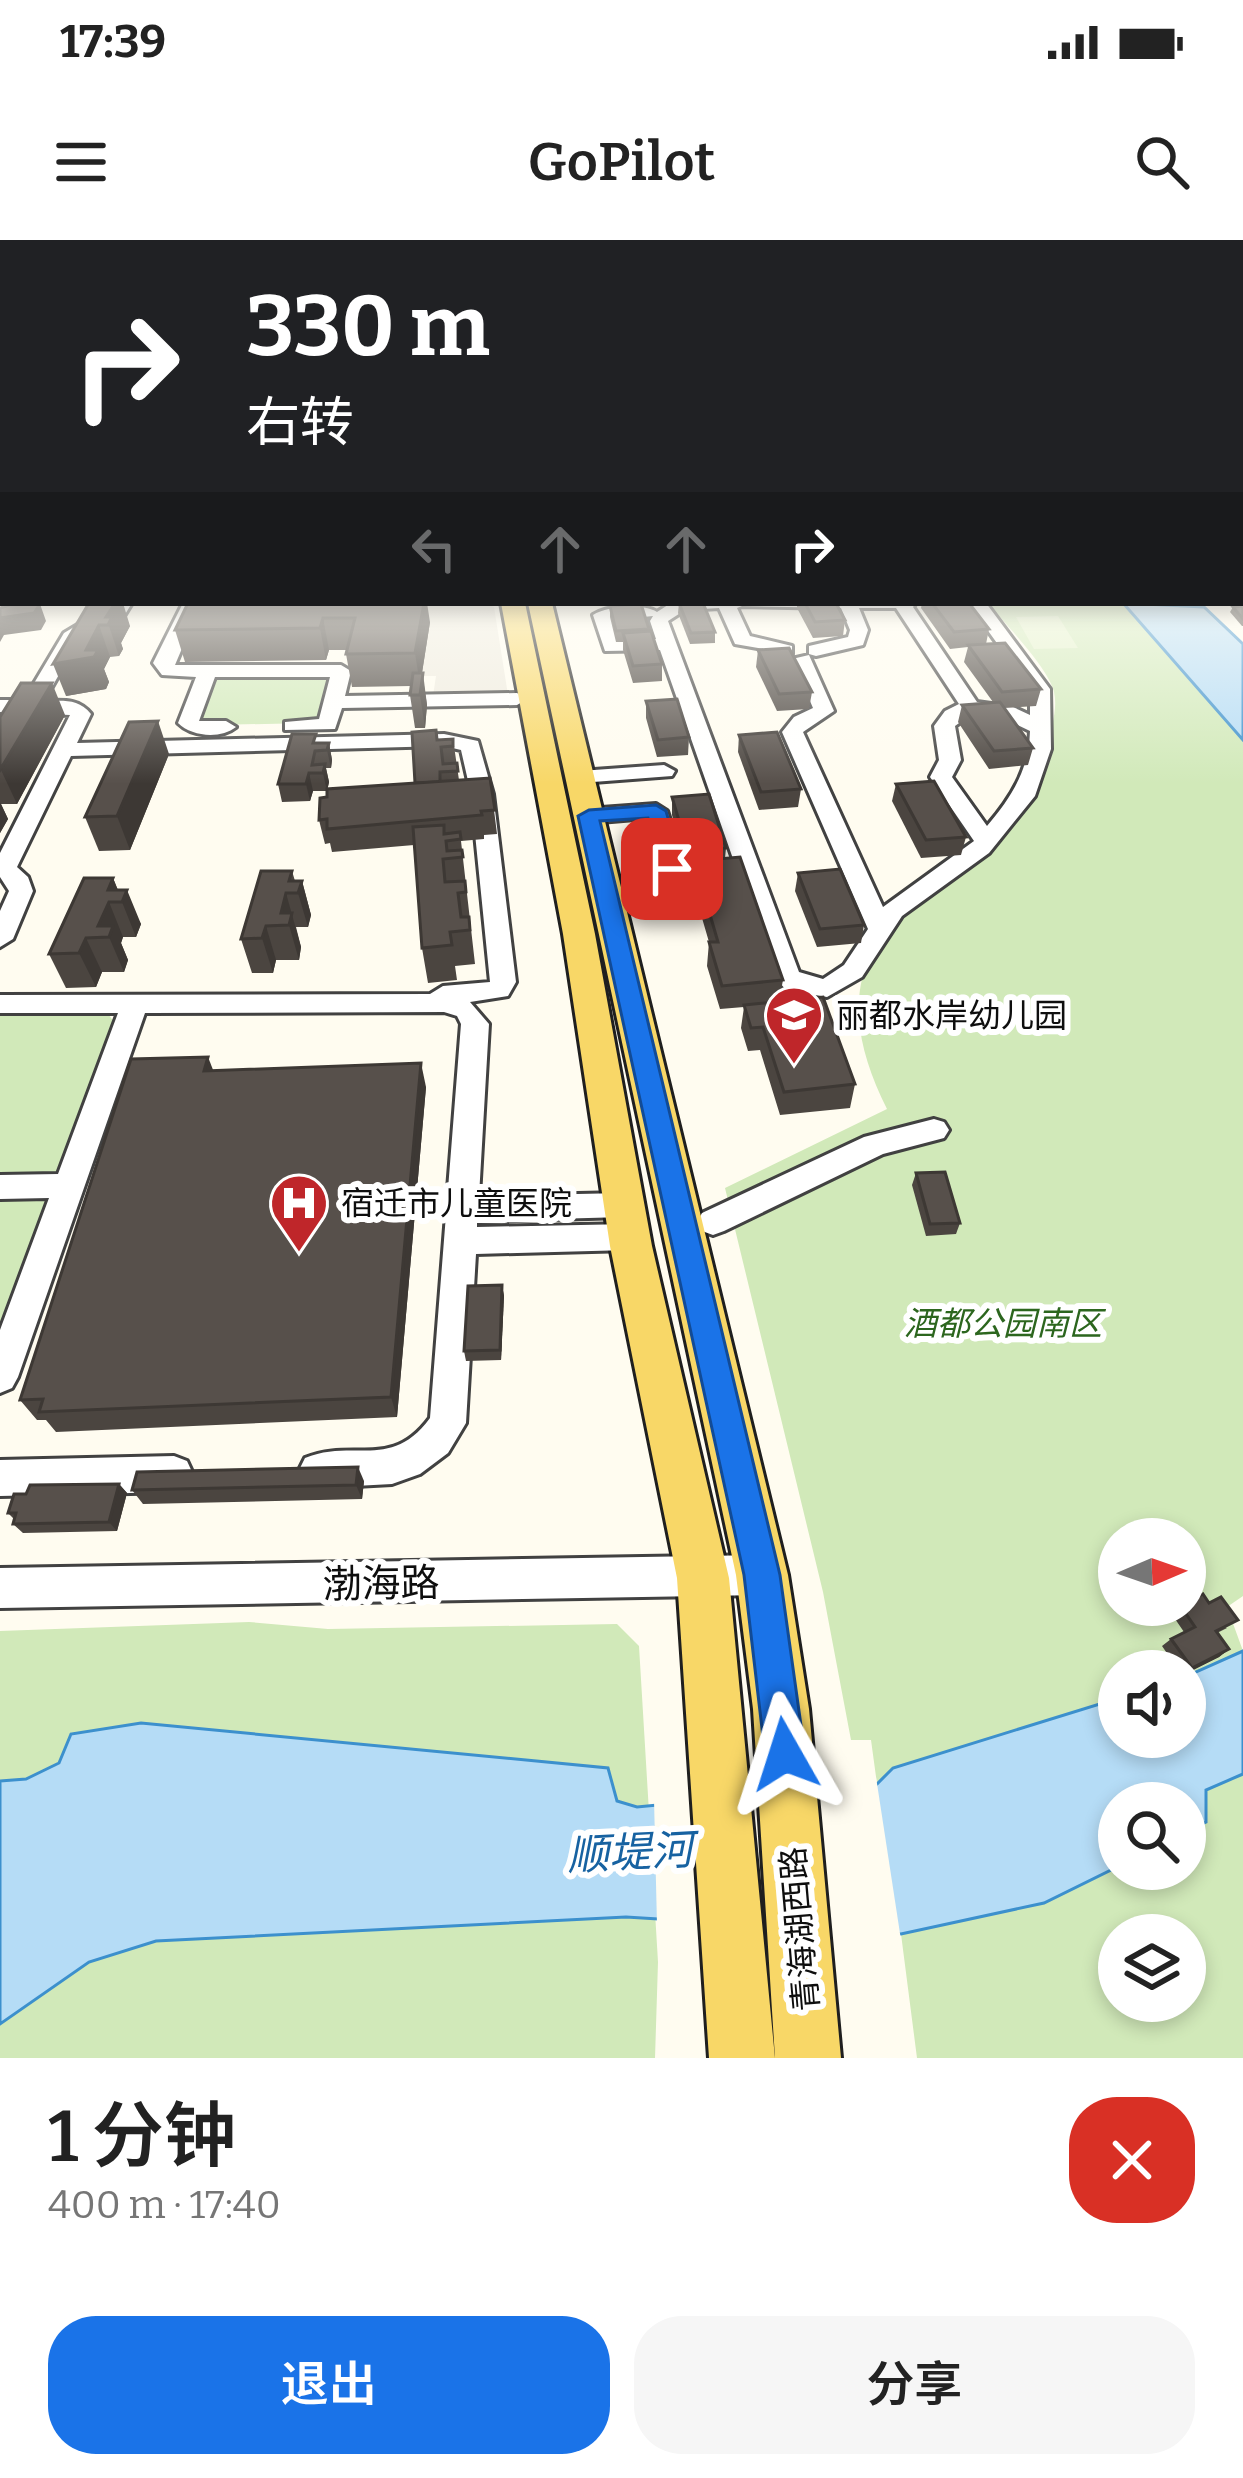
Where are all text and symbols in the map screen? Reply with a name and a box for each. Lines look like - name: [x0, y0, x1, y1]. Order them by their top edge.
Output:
- text: 17:39: [60, 15, 166, 69]
- icon: menu: [48, 129, 114, 195]
- icon: search: [1129, 129, 1195, 195]
- text: GoPilot: [528, 130, 715, 194]
- text: 330 m: [246, 276, 490, 377]
- icon: right: [48, 288, 204, 444]
- text: 右转: [246, 391, 354, 455]
- icon: left: [401, 516, 467, 582]
- icon: ahead: [527, 516, 593, 582]
- icon: ahead: [653, 516, 719, 582]
- icon: right: [779, 516, 845, 582]
- pin: [621, 818, 723, 920]
- icon: arrive: [639, 836, 705, 902]
- school or university icon: 丽都水岸幼儿园: [763, 984, 825, 1066]
- place label: 丽都水岸幼儿园: [836, 996, 1067, 1036]
- hospital icon: 宿迁市儿童医院: [268, 1172, 330, 1254]
- place label: 宿迁市儿童医院: [341, 1184, 572, 1224]
- park label: 酒都公园南区: [904, 1304, 1107, 1344]
- north arrow: [1098, 1518, 1206, 1626]
- map controls: [1098, 1518, 1206, 2022]
- street label: 渤海路: [322, 1560, 440, 1608]
- button: sound: [1098, 1650, 1206, 1758]
- position arrow: [722, 1691, 848, 1817]
- button: search: [1098, 1782, 1206, 1890]
- water label: 顺堤河: [566, 1824, 701, 1881]
- street label: 青海湖西路: [773, 1845, 827, 2013]
- button: layers: [1098, 1914, 1206, 2022]
- text: 1 分钟: [48, 2094, 236, 2180]
- button: close: [1069, 2097, 1195, 2223]
- text: 400 m · 17:40: [48, 2182, 281, 2228]
- button: 退出: [48, 2316, 610, 2454]
- button: 分享: [634, 2316, 1195, 2454]

